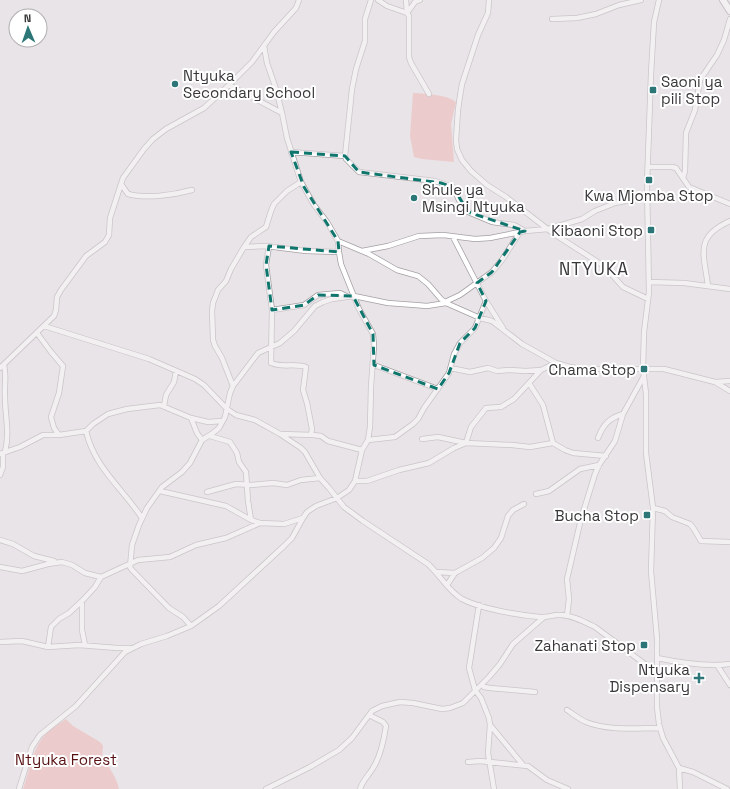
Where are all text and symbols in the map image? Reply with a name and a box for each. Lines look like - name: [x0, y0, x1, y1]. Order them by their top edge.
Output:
- north arrow: [8, 8, 48, 48]
- text: N: [24, 11, 32, 25]
- place label: Ntyuka Secondary School: [183, 66, 315, 102]
- place label: Saoni ya pili Stop: [661, 72, 723, 108]
- marker: Ntyuka Secondary School: [170, 79, 180, 89]
- marker: Saoni ya pili Stop: [648, 85, 658, 95]
- marker: Kwa Mjomba Stop: [644, 175, 654, 185]
- place label: Shule ya Msingi Ntyuka: [422, 180, 525, 216]
- place label: Kwa Mjomba Stop: [585, 186, 713, 205]
- marker: Shule ya Msingi Ntyuka: [409, 193, 419, 203]
- place label: Kibaoni Stop: [551, 221, 643, 240]
- marker: Kibaoni Stop: [646, 225, 656, 235]
- district label: NTYUKA: [559, 258, 629, 280]
- place label: Chama Stop: [548, 360, 636, 379]
- marker: Chama Stop: [639, 364, 649, 374]
- place label: Bucha Stop: [555, 506, 639, 525]
- marker: Bucha Stop: [642, 510, 652, 520]
- place label: Zahanati Stop: [534, 636, 636, 655]
- marker: Zahanati Stop: [639, 640, 649, 650]
- place label: Ntyuka Dispensary: [609, 660, 690, 696]
- marker: Ntyuka Dispensary: [693, 672, 705, 684]
- park label: Ntyuka Forest: [15, 750, 117, 769]

